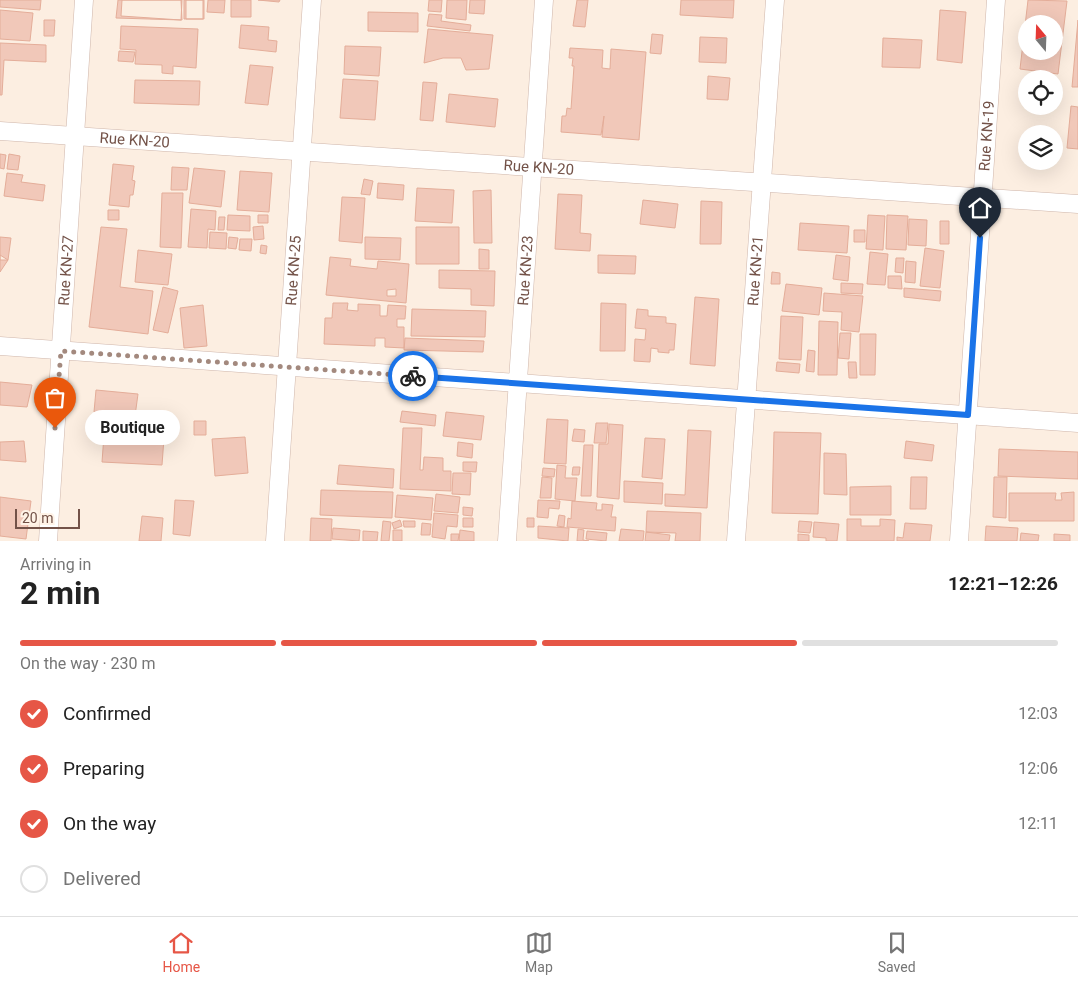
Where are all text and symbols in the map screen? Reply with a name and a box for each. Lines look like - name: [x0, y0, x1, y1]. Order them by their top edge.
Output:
- north arrow: [1018, 15, 1062, 60]
- map controls: [1018, 15, 1063, 170]
- button: locate: [1018, 70, 1063, 115]
- street label: Rue KN-19: [975, 100, 998, 172]
- button: layers: [1018, 125, 1063, 170]
- street label: Rue KN-20: [99, 129, 170, 151]
- street label: Rue KN-20: [503, 156, 574, 179]
- pin: [959, 187, 1001, 238]
- icon: home: [966, 194, 994, 222]
- street label: Rue KN-27: [55, 235, 77, 306]
- street label: Rue KN-25: [282, 235, 305, 306]
- street label: Rue KN-23: [514, 235, 537, 306]
- street label: Rue KN-21: [744, 235, 767, 306]
- courier: [388, 351, 438, 401]
- icon: bike: [399, 362, 427, 390]
- pin: [34, 377, 76, 428]
- icon: bag: [41, 384, 69, 412]
- callout: Boutique: [85, 410, 180, 446]
- text: Boutique: [100, 418, 165, 437]
- scale bar: [15, 506, 80, 529]
- text: 20 m: [22, 510, 54, 526]
- text: Arriving in: [20, 555, 91, 574]
- text: 12:21–12:26: [948, 572, 1058, 595]
- text: 2 min: [20, 574, 100, 612]
- text: On the way · 230 m: [20, 654, 156, 673]
- icon: check: [20, 700, 48, 728]
- text: Confirmed: [63, 702, 151, 725]
- text: 12:03: [1018, 704, 1058, 723]
- icon: check: [20, 755, 48, 783]
- text: Preparing: [63, 757, 145, 780]
- text: 12:06: [1018, 759, 1058, 778]
- icon: check: [20, 810, 48, 838]
- text: On the way: [63, 812, 156, 835]
- text: 12:11: [1018, 814, 1058, 833]
- text: Delivered: [63, 867, 141, 890]
- tab: Home: [162, 929, 200, 975]
- tab: Map: [525, 929, 553, 975]
- tab: Saved: [878, 929, 916, 975]

